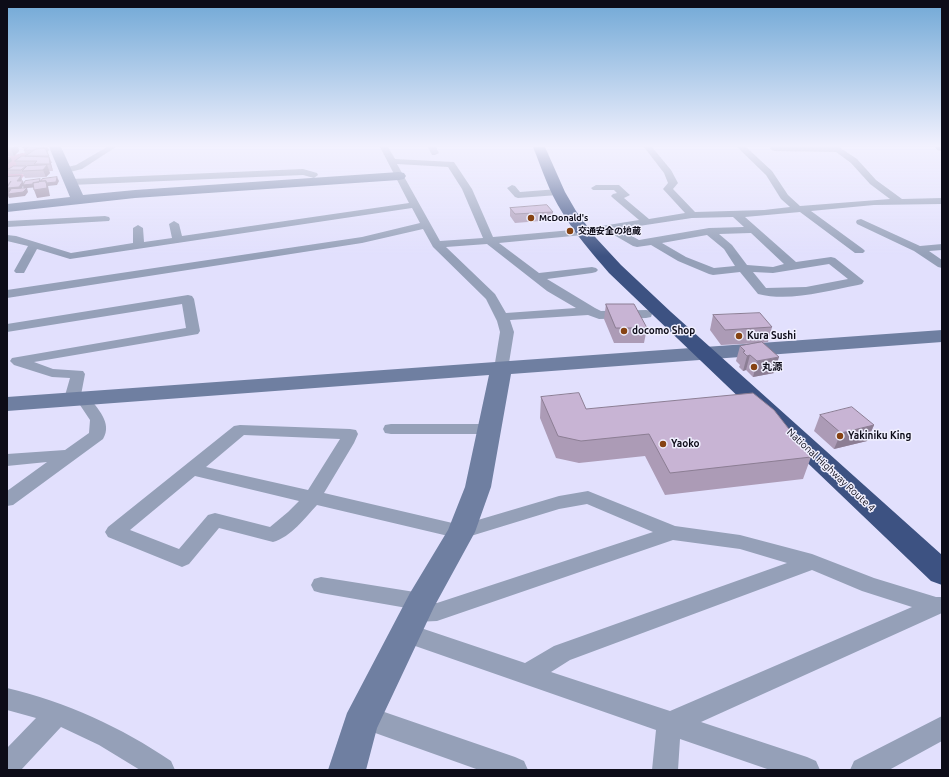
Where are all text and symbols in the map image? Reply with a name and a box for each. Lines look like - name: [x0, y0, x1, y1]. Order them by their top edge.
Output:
- marker: McDonald's: [526, 213, 536, 223]
- place label: McDonald's: [539, 213, 588, 223]
- marker: 交通安全の地蔵: [565, 226, 575, 236]
- place label: 交通安全の地蔵: [578, 226, 641, 236]
- place label: docomo Shop: [632, 325, 695, 337]
- marker: docomo Shop: [619, 326, 629, 336]
- place label: Kura Sushi: [747, 330, 796, 342]
- marker: Kura Sushi: [734, 331, 744, 341]
- place label: 丸源: [762, 361, 782, 373]
- marker: 丸源: [749, 362, 759, 372]
- street label: National Highway Route 4: [784, 426, 878, 514]
- place label: Yakiniku King: [848, 430, 911, 442]
- marker: Yakiniku King: [835, 431, 845, 441]
- place label: Yaoko: [671, 438, 700, 450]
- marker: Yaoko: [658, 439, 668, 449]

